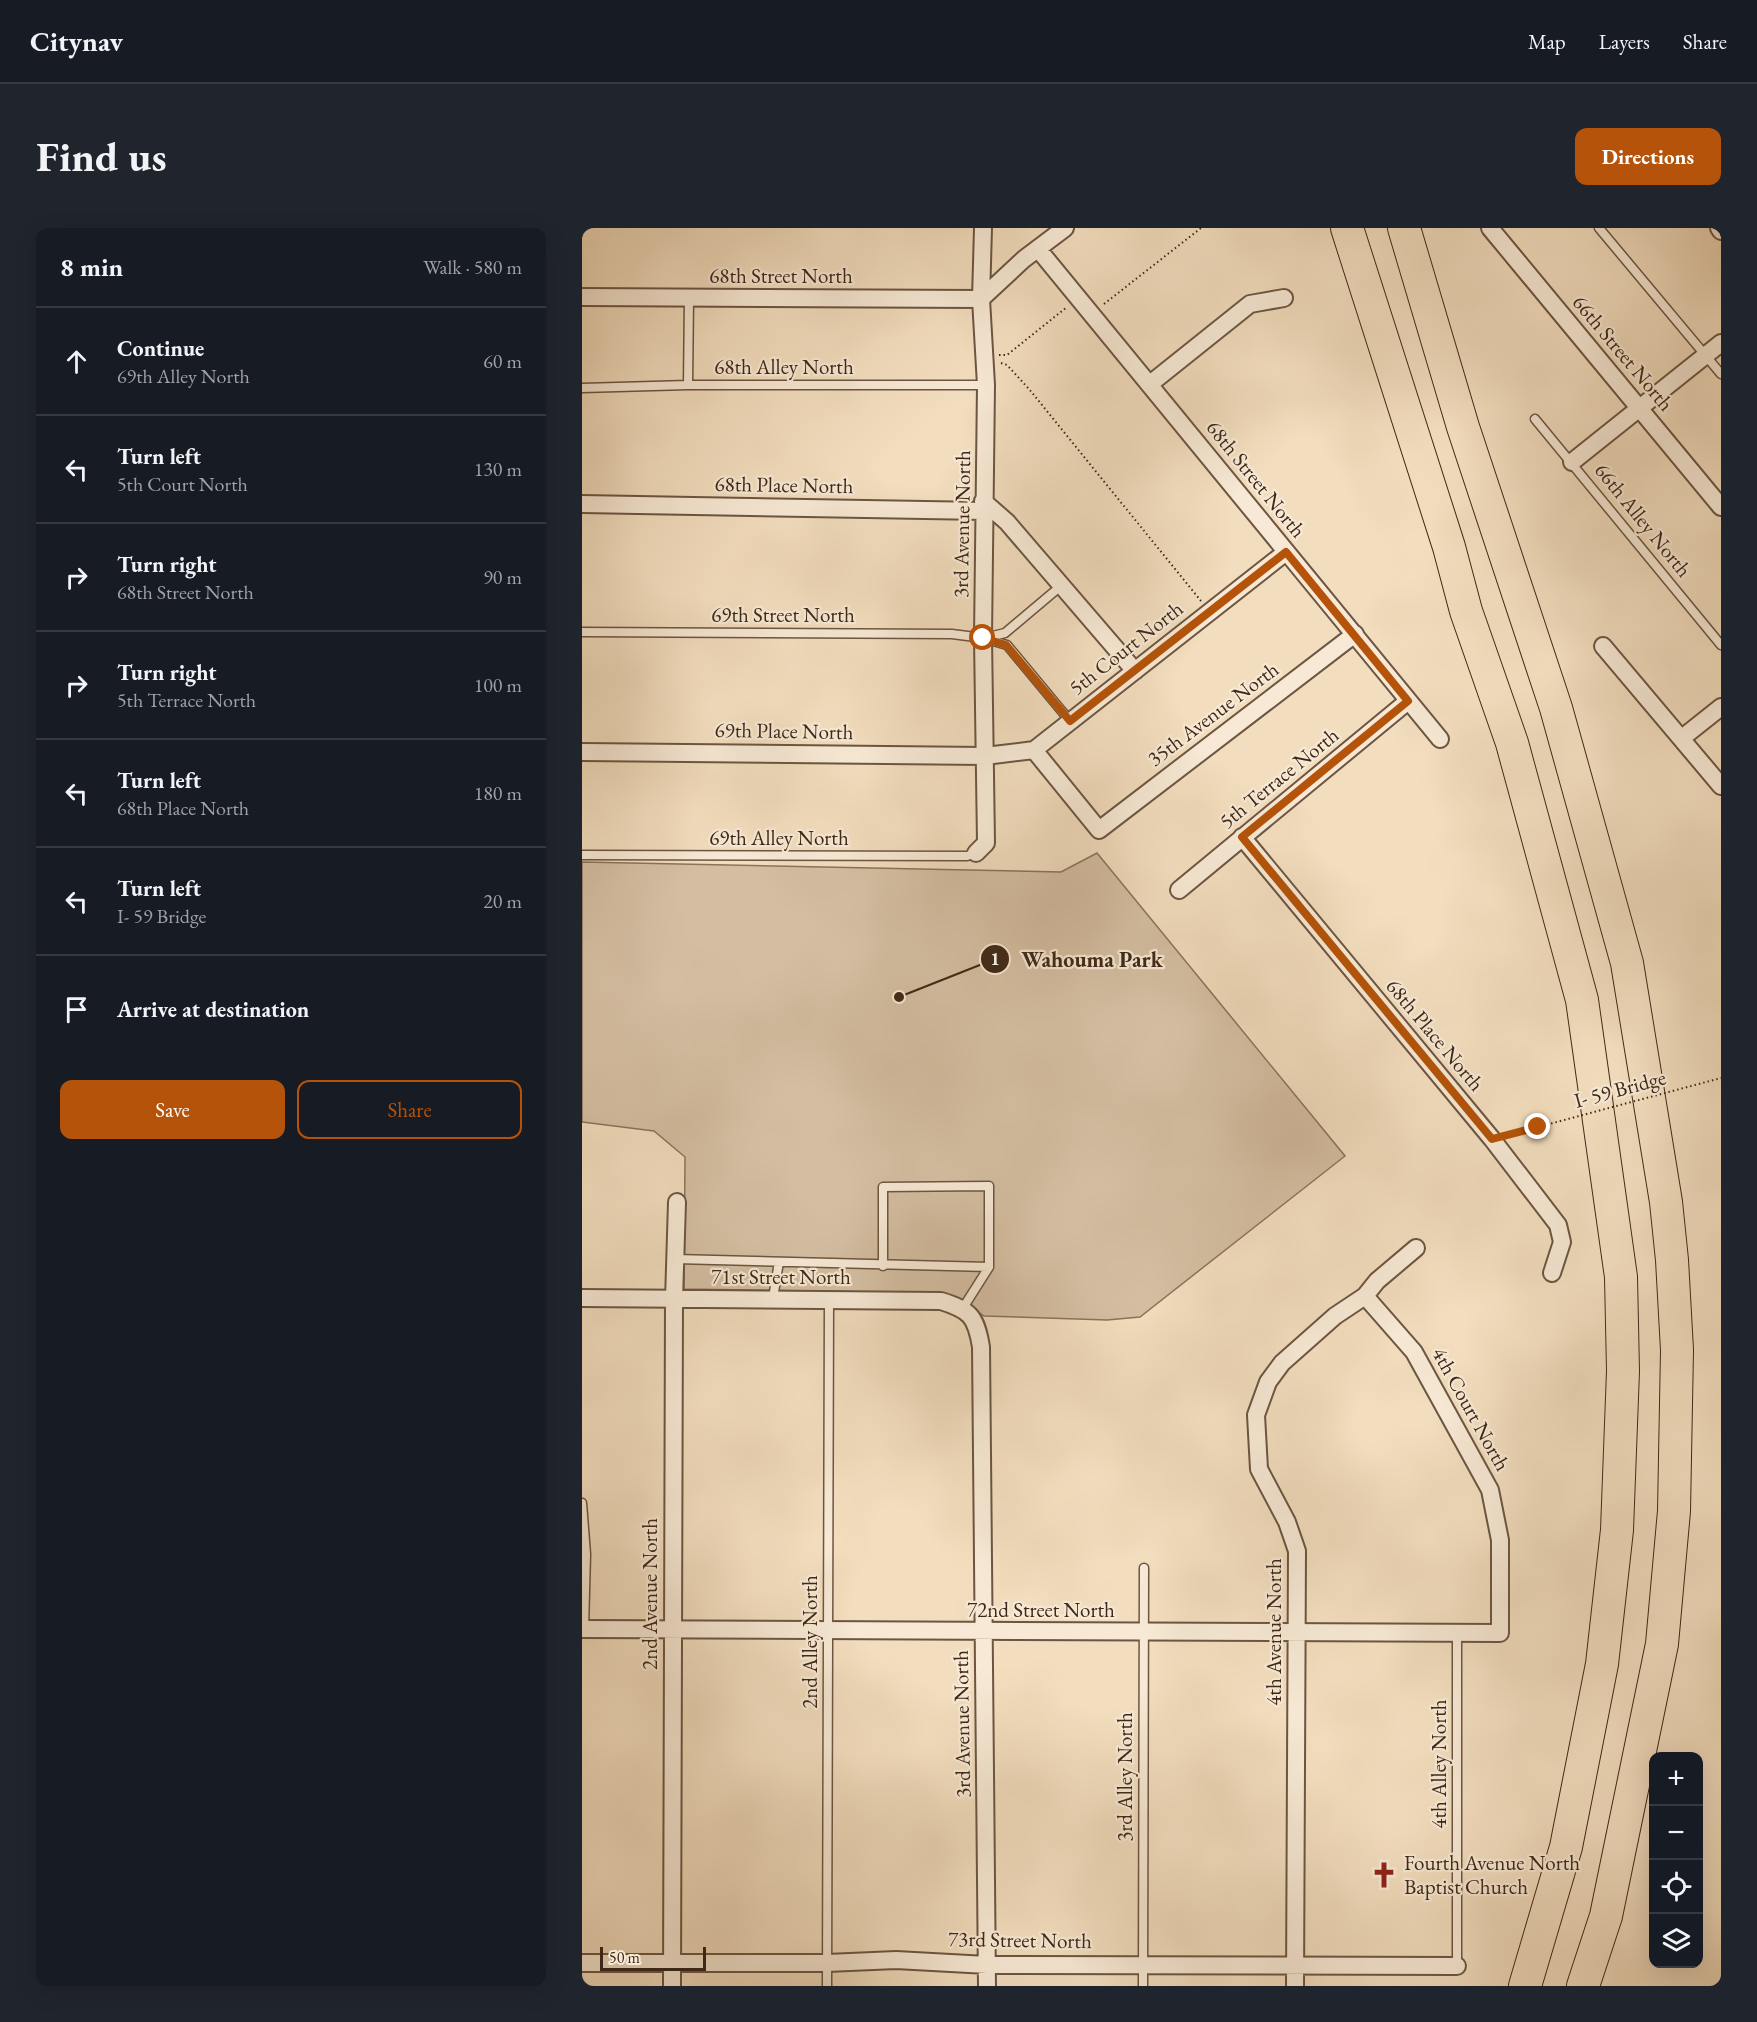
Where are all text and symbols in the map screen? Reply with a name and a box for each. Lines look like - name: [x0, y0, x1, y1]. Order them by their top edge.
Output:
- text: Citynav: [30, 23, 123, 59]
- text: Map: [1528, 28, 1566, 55]
- text: Layers: [1599, 28, 1650, 55]
- text: Share: [1683, 28, 1727, 55]
- button: Directions: [1575, 128, 1721, 185]
- text: Find us: [36, 129, 167, 184]
- text: 8 min: [60, 250, 123, 284]
- text: Walk · 580 m: [423, 254, 522, 280]
- street label: 68th Street North: [709, 262, 853, 289]
- street label: 66th Street North: [1567, 289, 1680, 416]
- text: Continue: [117, 334, 204, 363]
- icon: ahead: [60, 345, 93, 378]
- text: 60 m: [483, 348, 522, 374]
- street label: 68th Alley North: [714, 353, 854, 380]
- text: 69th Alley North: [117, 363, 250, 389]
- street label: 68th Street North: [1201, 414, 1312, 543]
- text: Turn left: [117, 442, 201, 471]
- street label: 3rd Avenue North: [947, 450, 976, 598]
- icon: left: [60, 453, 93, 486]
- text: 130 m: [474, 456, 522, 482]
- street label: 66th Alley North: [1589, 457, 1698, 582]
- street label: 68th Place North: [714, 470, 854, 499]
- text: 5th Court North: [117, 471, 248, 497]
- text: Turn right: [117, 550, 216, 579]
- icon: right: [60, 561, 93, 594]
- text: 90 m: [483, 564, 522, 590]
- text: 68th Street North: [117, 579, 254, 605]
- street label: 5th Court North: [1063, 595, 1188, 701]
- street label: 69th Street North: [711, 601, 855, 628]
- route start: [969, 624, 995, 650]
- street label: 35th Avenue North: [1142, 655, 1284, 772]
- text: Turn right: [117, 658, 216, 687]
- icon: right: [60, 669, 93, 702]
- text: 100 m: [474, 672, 522, 698]
- text: 5th Terrace North: [117, 687, 256, 713]
- street label: 69th Place North: [714, 716, 854, 745]
- street label: 5th Terrace North: [1213, 721, 1344, 834]
- text: Turn left: [117, 766, 201, 795]
- icon: left: [60, 777, 93, 810]
- text: 180 m: [474, 780, 522, 806]
- text: 68th Place North: [117, 795, 249, 821]
- street label: 69th Alley North: [709, 824, 849, 851]
- text: Turn left: [117, 874, 201, 903]
- icon: left: [60, 885, 93, 918]
- text: 20 m: [483, 888, 522, 914]
- text: I- 59 Bridge: [117, 903, 206, 929]
- callout: Wahouma Park: [980, 939, 1175, 979]
- text: Wahouma Park: [1021, 945, 1164, 974]
- text: 1: [990, 947, 1000, 970]
- street label: 68th Place North: [1380, 973, 1490, 1097]
- icon: arrive: [60, 993, 93, 1026]
- text: Arrive at destination: [117, 995, 309, 1024]
- street label: I- 59 Bridge: [1571, 1063, 1669, 1114]
- button: Save: [60, 1080, 285, 1139]
- button: Share: [297, 1080, 522, 1139]
- route end: [1524, 1113, 1550, 1139]
- street label: 71st Street North: [711, 1263, 851, 1290]
- street label: 4th Court North: [1426, 1342, 1517, 1476]
- street label: 2nd Avenue North: [636, 1518, 663, 1670]
- street label: 4th Avenue North: [1260, 1558, 1287, 1706]
- street label: 2nd Alley North: [796, 1575, 823, 1709]
- street label: 72nd Street North: [967, 1596, 1115, 1623]
- street label: 3rd Avenue North: [947, 1650, 976, 1798]
- street label: 4th Alley North: [1425, 1699, 1452, 1829]
- street label: 3rd Alley North: [1111, 1712, 1138, 1842]
- map controls: [1649, 1752, 1703, 1968]
- button: +: [1649, 1752, 1703, 1806]
- button: −: [1649, 1806, 1703, 1860]
- place label: Fourth Avenue North Baptist Church: [1404, 1849, 1580, 1900]
- church icon: Fourth Avenue North Baptist Church: [1369, 1860, 1399, 1890]
- button: locate: [1649, 1860, 1703, 1914]
- button: layers: [1649, 1914, 1703, 1968]
- street label: 73rd Street North: [948, 1925, 1092, 1954]
- scale bar: [600, 1944, 706, 1972]
- text: 50 m: [609, 1947, 640, 1968]

